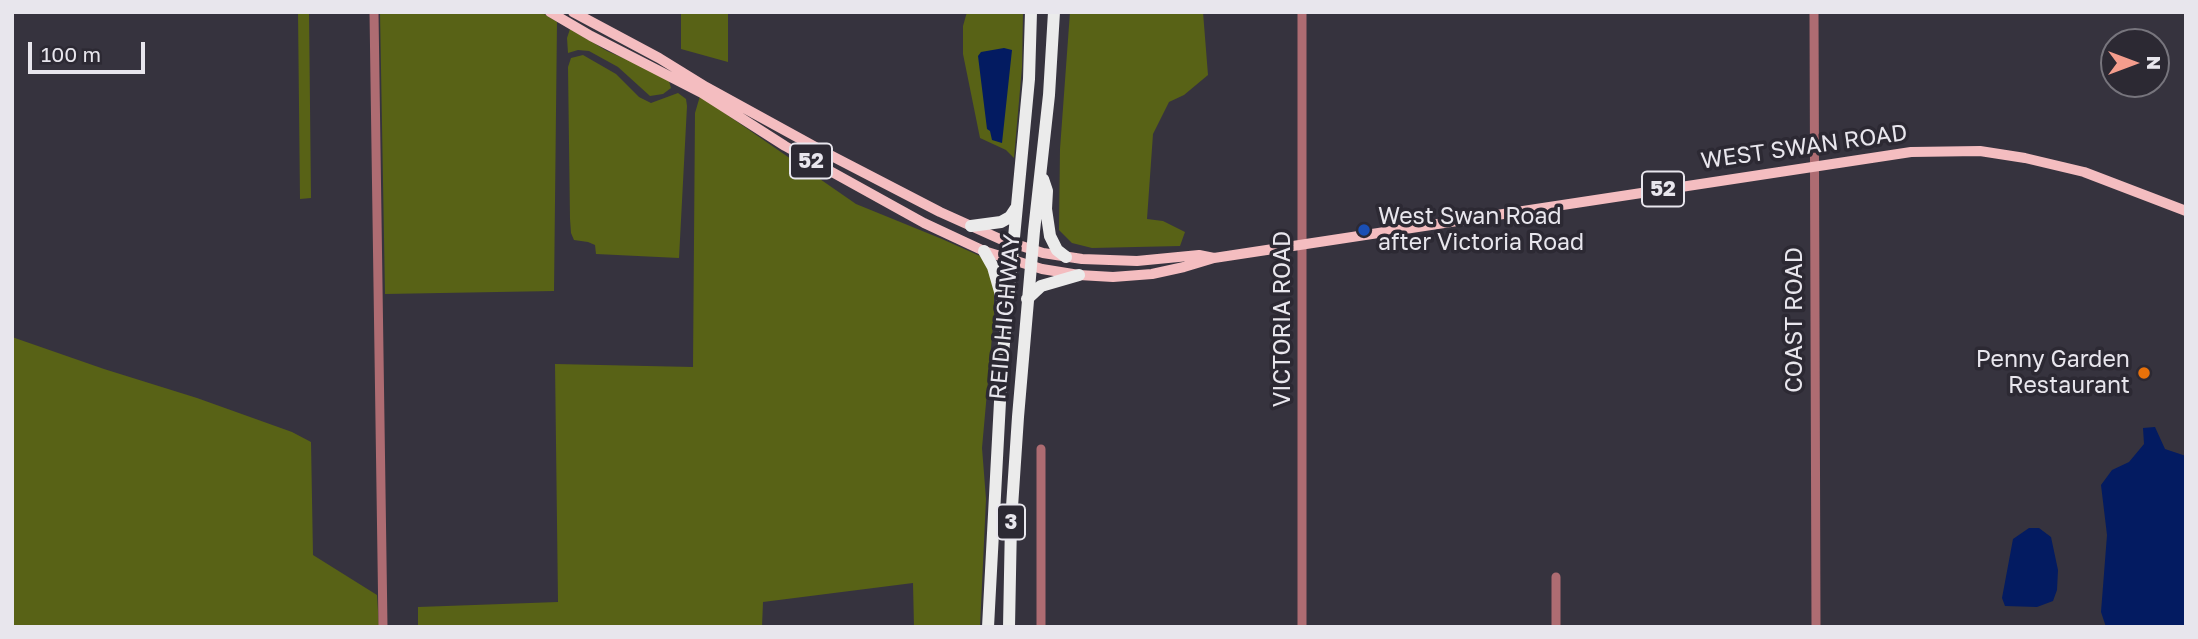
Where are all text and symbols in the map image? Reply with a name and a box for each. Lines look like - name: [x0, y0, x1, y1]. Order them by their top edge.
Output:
- scale bar: [32, 28, 149, 72]
- north arrow: [2100, 28, 2170, 98]
- text: 100 m: [41, 41, 101, 67]
- text: N: [2143, 56, 2166, 70]
- street label: WEST SWAN ROAD: [1699, 119, 1909, 175]
- road number: 52: [790, 144, 832, 178]
- road number: 52: [1642, 172, 1684, 206]
- place label: West Swan Road after Victoria Road: [1378, 203, 1584, 257]
- marker: West Swan Road after Victoria Road: [1356, 222, 1372, 238]
- street label: VICTORIA ROAD: [1269, 231, 1297, 407]
- street label: REID HIGHWAY: [984, 233, 1026, 401]
- street label: COAST ROAD: [1781, 247, 1809, 393]
- place label: Penny Garden Restaurant: [1976, 346, 2130, 400]
- marker: Penny Garden Restaurant: [2136, 365, 2152, 381]
- road number: 3: [997, 504, 1025, 540]

